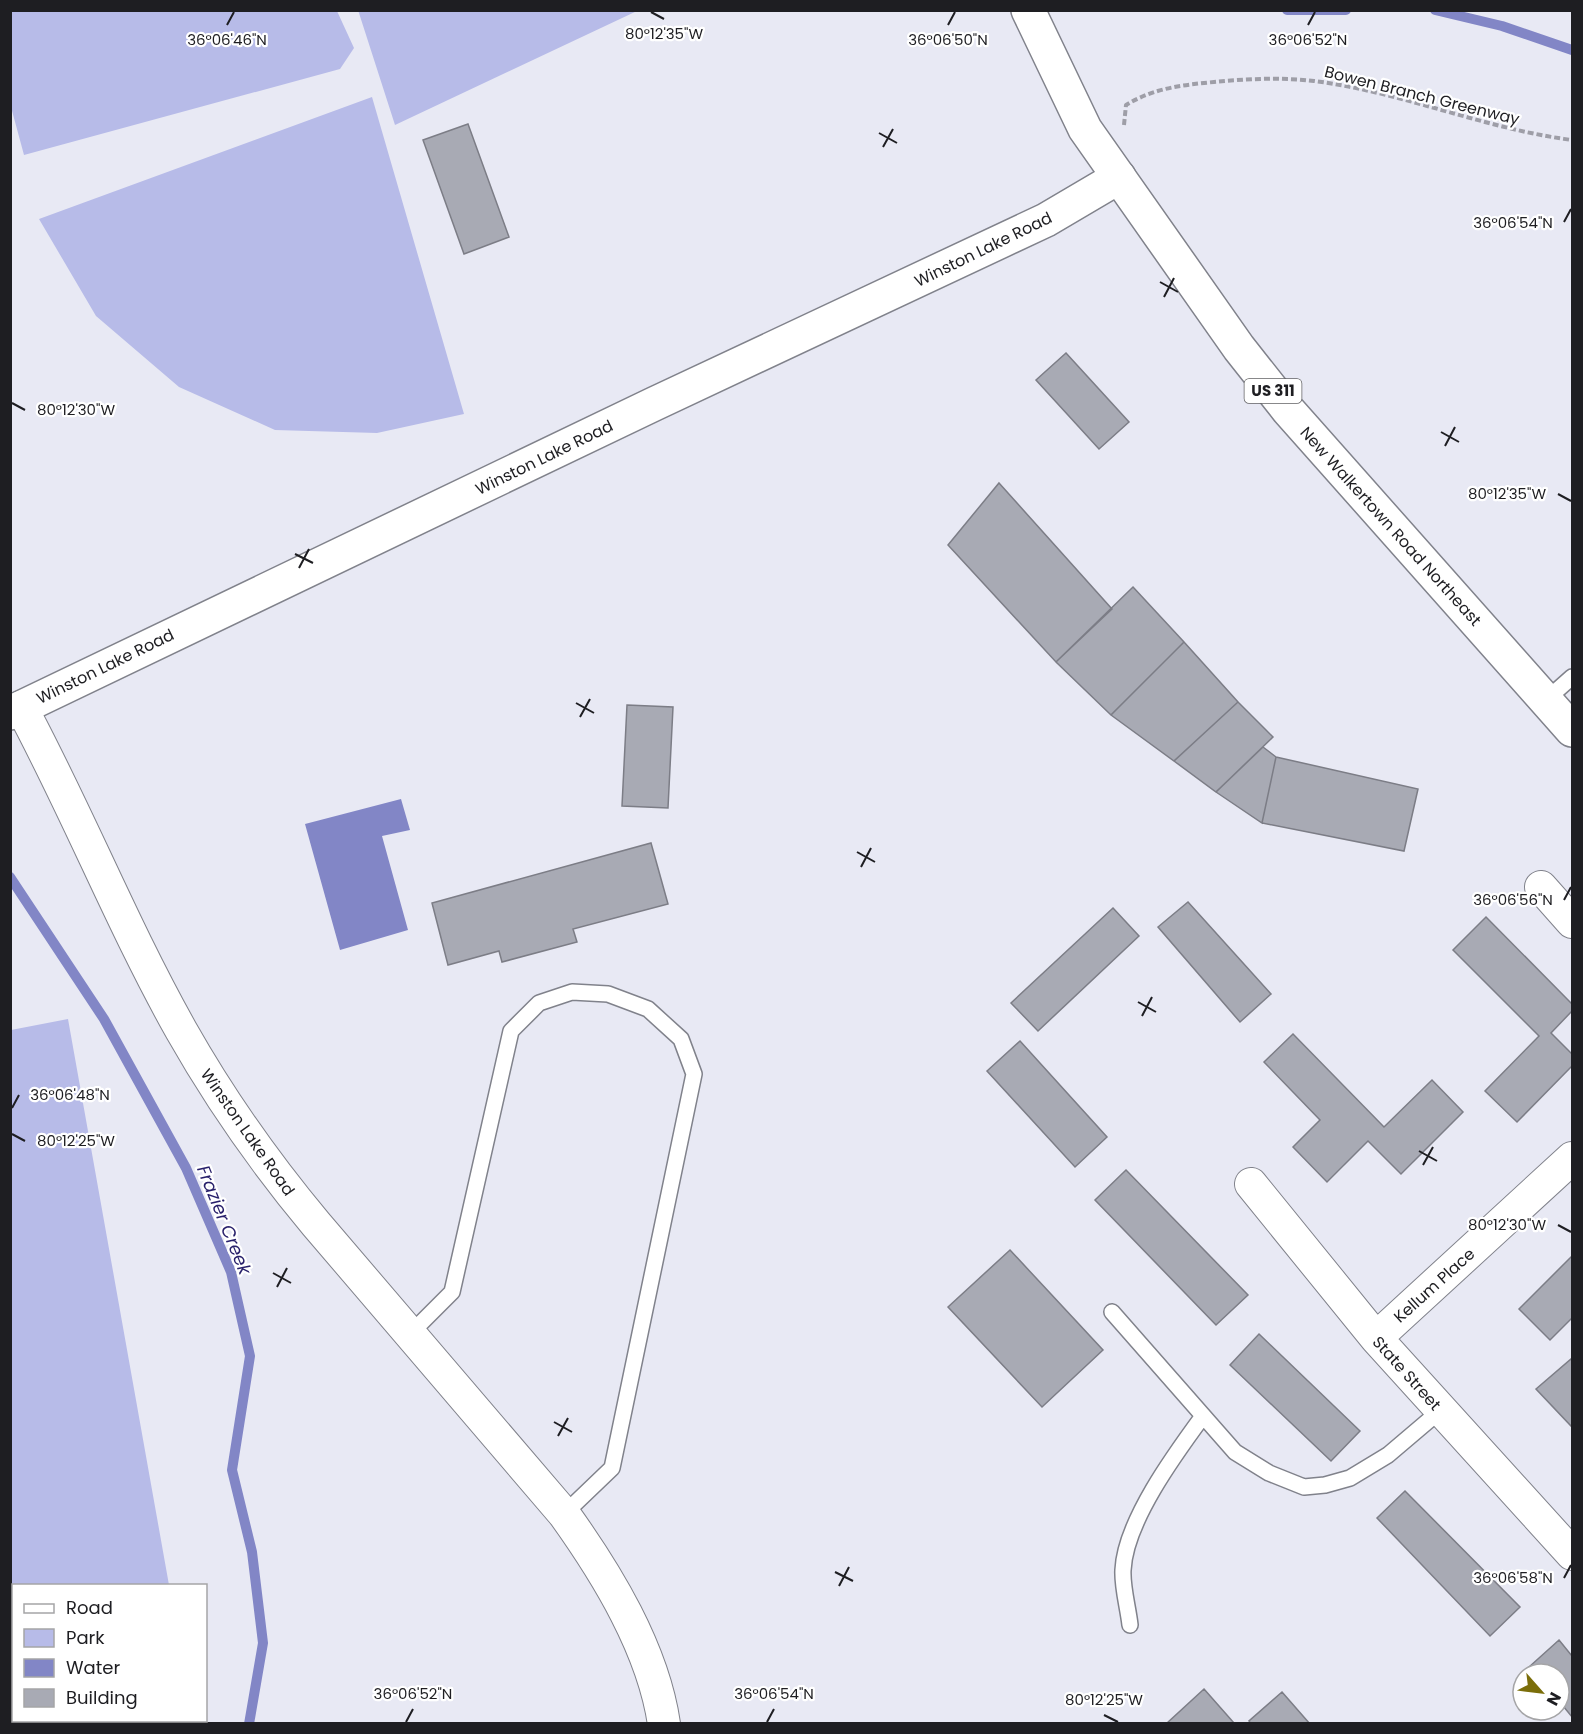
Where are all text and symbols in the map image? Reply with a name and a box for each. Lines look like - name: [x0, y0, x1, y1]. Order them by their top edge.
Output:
- text: 80°12'35"W: [625, 23, 703, 44]
- text: 36°06'46"N: [187, 29, 267, 50]
- text: 36°06'50"N: [908, 29, 988, 50]
- text: 36°06'52"N: [1269, 29, 1347, 50]
- street label: Bowen Branch Greenway: [1322, 60, 1522, 131]
- street label: Winston Lake Road: [911, 206, 1056, 293]
- text: 36°06'54"N: [1473, 212, 1553, 233]
- road number: US 311: [1244, 379, 1302, 403]
- text: 80°12'30"W: [37, 399, 115, 420]
- street label: Winston Lake Road: [472, 414, 617, 501]
- street label: New Walkertown Road Northeast: [1295, 422, 1487, 631]
- text: 80°12'35"W: [1468, 483, 1546, 504]
- street label: Winston Lake Road: [33, 623, 178, 710]
- text: 36°06'56"N: [1473, 889, 1553, 910]
- street label: Winston Lake Road: [195, 1064, 300, 1201]
- text: 36°06'48"N: [30, 1084, 110, 1105]
- text: 80°12'25"W: [37, 1130, 115, 1151]
- water label: Frazier Creek: [191, 1161, 258, 1279]
- text: 80°12'30"W: [1468, 1214, 1546, 1235]
- street label: Kellum Place: [1389, 1243, 1480, 1328]
- street label: State Street: [1367, 1331, 1446, 1416]
- text: 36°06'58"N: [1473, 1567, 1553, 1588]
- legend: [12, 1584, 207, 1722]
- text: Road: [66, 1595, 113, 1620]
- text: Park: [66, 1625, 105, 1650]
- text: Water: [66, 1655, 120, 1680]
- north arrow: [1511, 1662, 1571, 1722]
- text: 36°06'52"N: [374, 1683, 452, 1704]
- text: 36°06'54"N: [734, 1683, 814, 1704]
- text: Building: [66, 1685, 138, 1710]
- text: N: [1541, 1688, 1567, 1710]
- text: 80°12'25"W: [1065, 1689, 1143, 1710]

